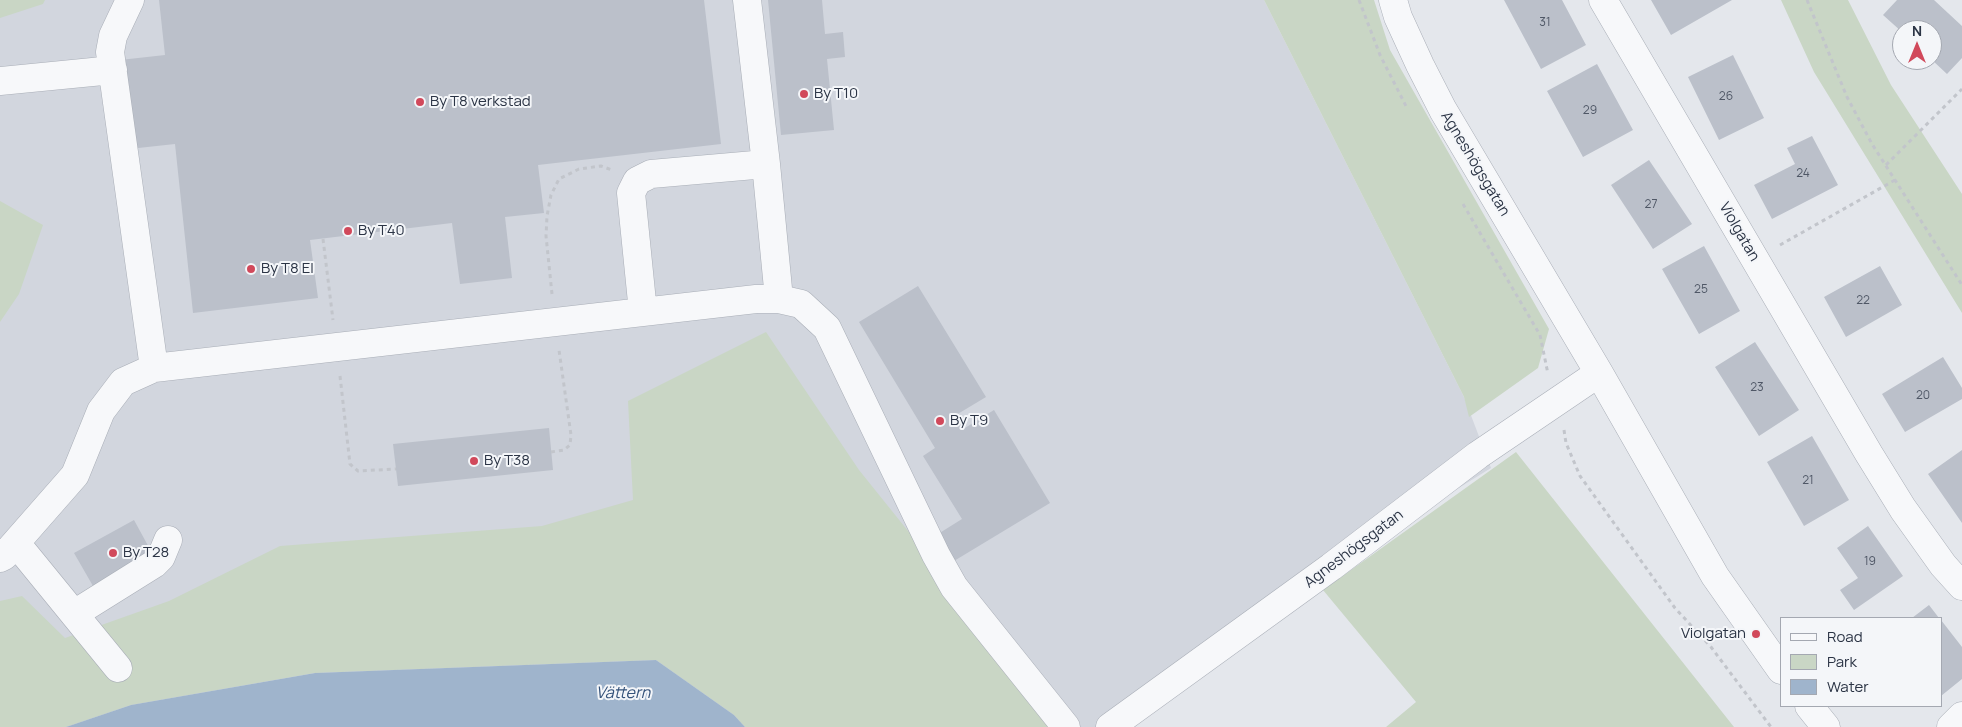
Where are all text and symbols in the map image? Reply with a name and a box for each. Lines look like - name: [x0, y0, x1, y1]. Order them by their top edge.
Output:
- house number: 31: [1539, 16, 1551, 30]
- north arrow: [1892, 20, 1942, 70]
- text: N: [1912, 21, 1922, 40]
- place label: By T10: [814, 85, 858, 103]
- marker: By T10: [798, 88, 810, 100]
- house number: 26: [1719, 90, 1733, 104]
- place label: By T8 verkstad: [430, 93, 531, 111]
- marker: By T8 verkstad: [414, 96, 426, 108]
- house number: 29: [1583, 104, 1597, 118]
- street label: Agneshögsgatan: [1437, 108, 1513, 220]
- house number: 24: [1796, 167, 1810, 181]
- house number: 27: [1645, 198, 1657, 212]
- street label: Violgatan: [1715, 199, 1763, 265]
- place label: By T40: [358, 222, 405, 240]
- marker: By T40: [342, 225, 354, 237]
- place label: By T8 El: [261, 260, 314, 278]
- marker: By T8 El: [245, 263, 257, 275]
- house number: 25: [1694, 283, 1708, 297]
- house number: 22: [1856, 294, 1870, 308]
- house number: 23: [1750, 381, 1764, 395]
- house number: 20: [1916, 389, 1930, 403]
- place label: By T9: [950, 412, 988, 430]
- marker: By T9: [934, 415, 946, 427]
- place label: By T38: [484, 452, 530, 470]
- marker: By T38: [468, 455, 480, 467]
- house number: 21: [1802, 474, 1814, 488]
- street label: Agneshögsgatan: [1301, 506, 1407, 592]
- place label: By T28: [123, 544, 169, 562]
- marker: By T28: [107, 547, 119, 559]
- house number: 19: [1864, 555, 1876, 569]
- legend: [1780, 617, 1942, 707]
- place label: Violgatan: [1681, 625, 1746, 643]
- text: Road: [1827, 626, 1863, 647]
- marker: Violgatan: [1750, 628, 1762, 640]
- text: Park: [1827, 651, 1857, 672]
- text: Water: [1827, 676, 1869, 697]
- water label: Vättern: [596, 684, 650, 704]

